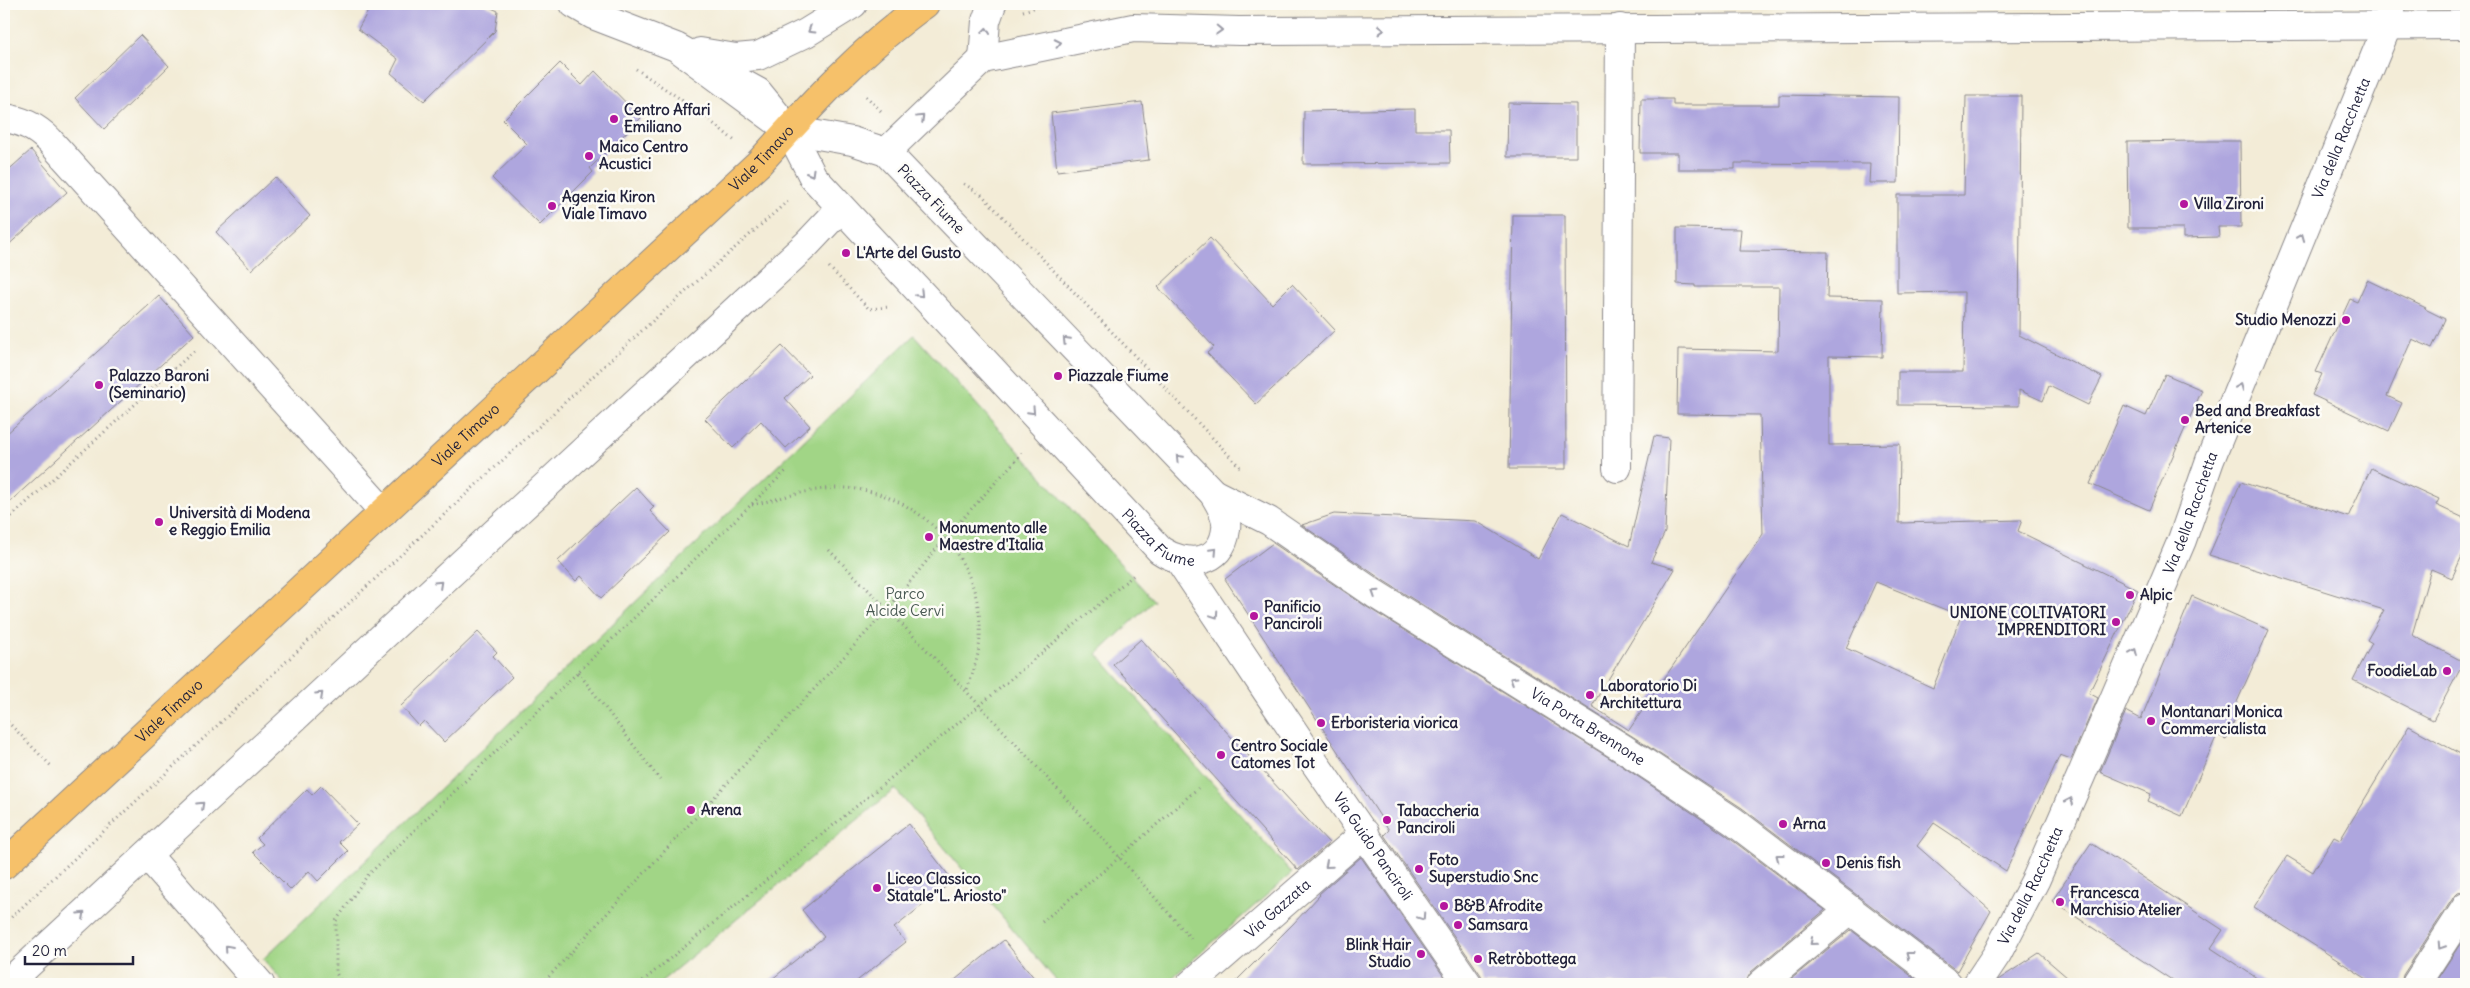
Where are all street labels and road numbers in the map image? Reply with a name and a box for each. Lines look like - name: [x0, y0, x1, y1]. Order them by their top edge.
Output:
- street label: Via della Racchetta: [2308, 74, 2374, 201]
- street label: Viale Timavo: [725, 121, 798, 195]
- street label: Piazza Fiume: [894, 160, 969, 237]
- street label: Viale Timavo: [428, 399, 503, 471]
- street label: Via della Racchetta: [2159, 448, 2222, 577]
- street label: Piazza Fiume: [1118, 505, 1195, 570]
- street label: Viale Timavo: [132, 675, 207, 747]
- street label: Via Porta Brennone: [1527, 683, 1649, 769]
- street label: Via Guido Panciroli: [1329, 789, 1417, 904]
- street label: Via della Racchetta: [1993, 823, 2067, 948]
- street label: Via Gazzata: [1241, 874, 1315, 942]

